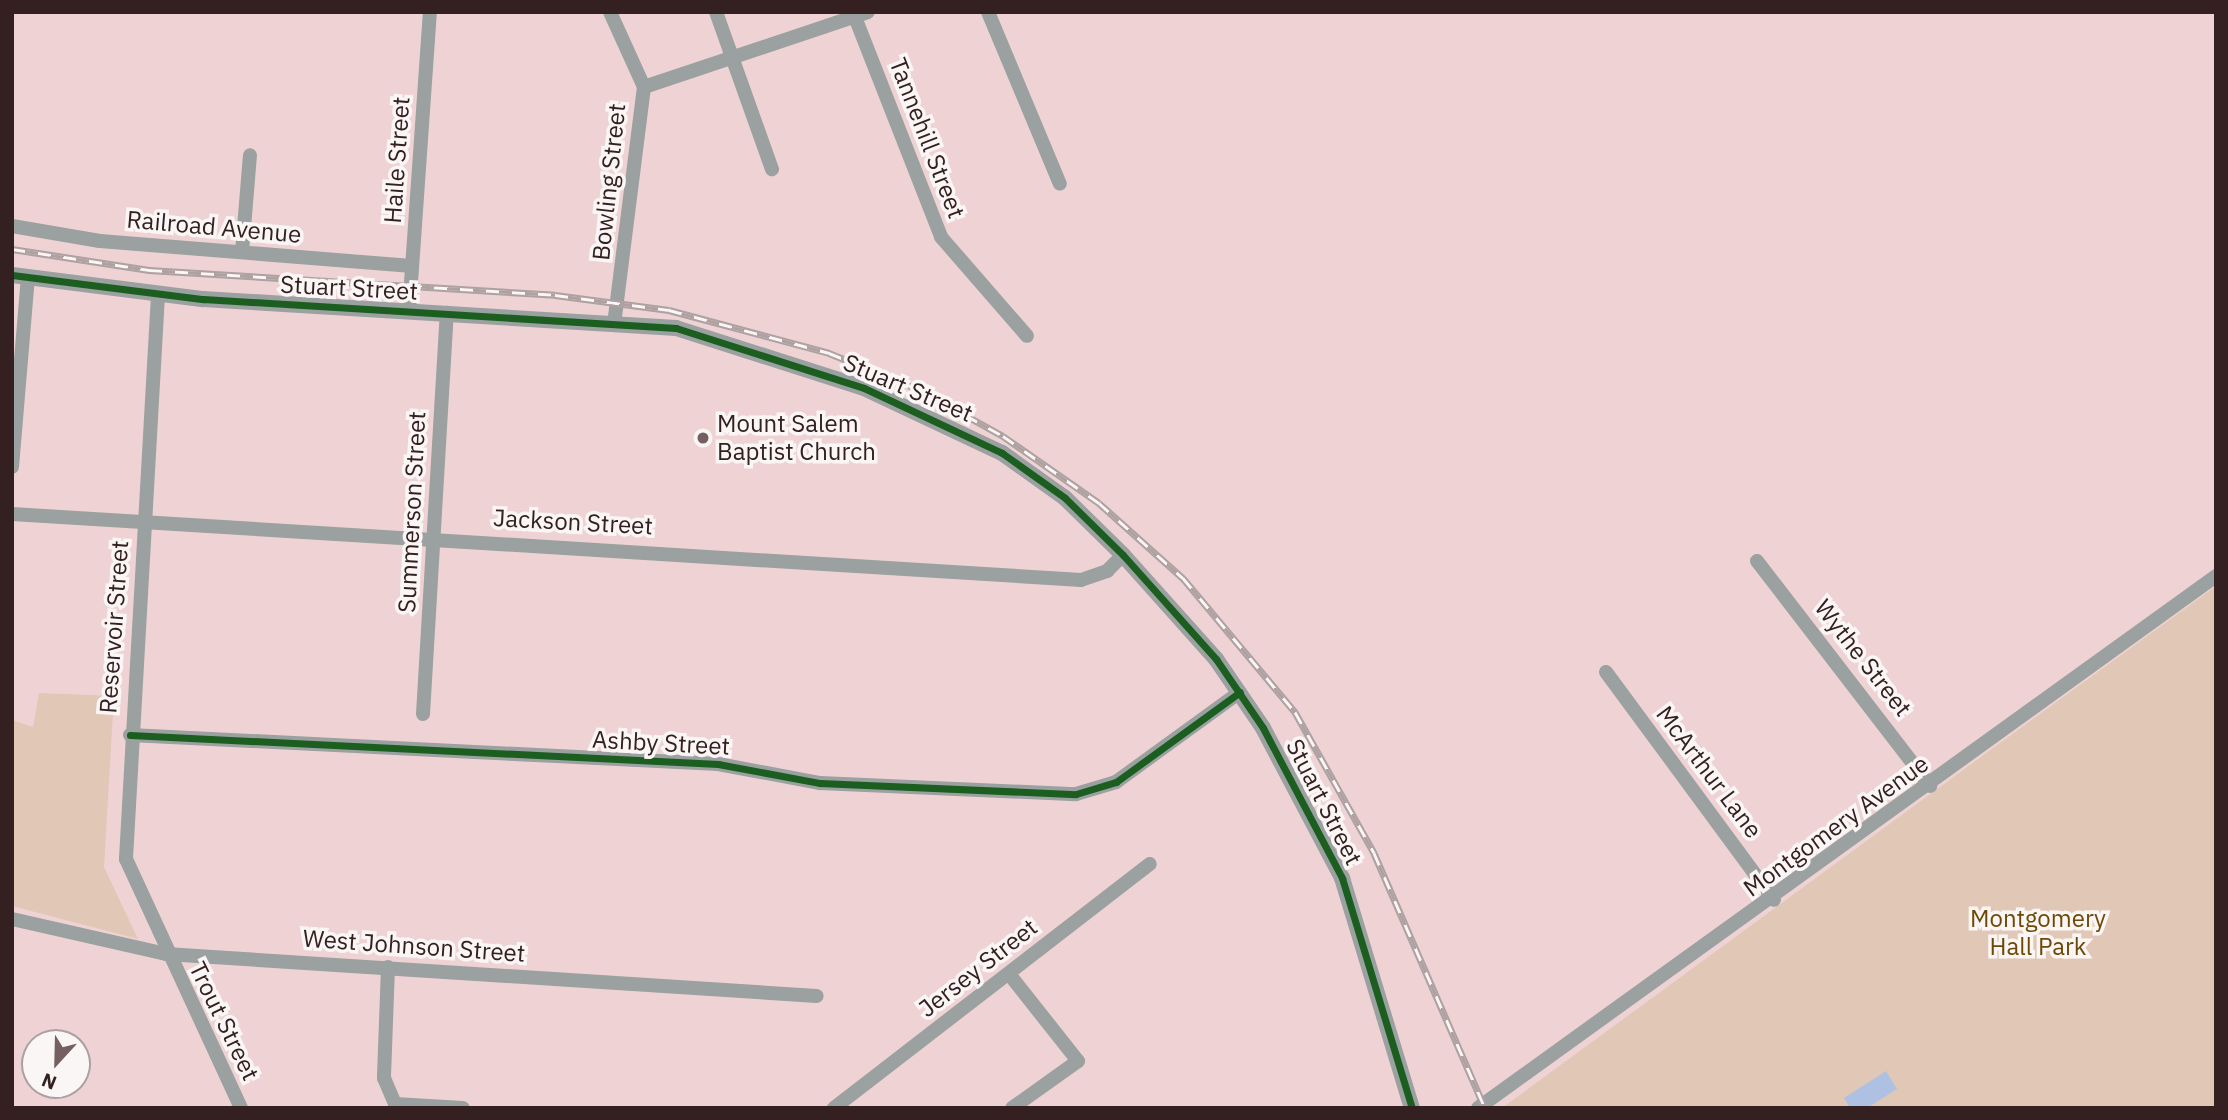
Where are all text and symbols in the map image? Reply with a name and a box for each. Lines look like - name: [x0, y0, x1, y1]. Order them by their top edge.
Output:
- street label: Tannehill Street: [883, 54, 971, 222]
- street label: Haile Street: [378, 96, 416, 224]
- street label: Bowling Street: [586, 102, 632, 262]
- street label: Railroad Avenue: [126, 205, 302, 249]
- street label: Stuart Street: [280, 270, 418, 306]
- street label: Stuart Street: [839, 348, 977, 428]
- place label: Mount Salem Baptist Church: [717, 410, 876, 466]
- street label: Summerson Street: [392, 411, 432, 613]
- marker: Mount Salem Baptist Church: [695, 430, 711, 446]
- street label: Jackson Street: [492, 503, 654, 541]
- street label: Reservoir Street: [94, 539, 134, 715]
- street label: Wythe Street: [1809, 594, 1917, 722]
- street label: McArthur Lane: [1650, 700, 1768, 844]
- street label: Ashby Street: [591, 725, 731, 761]
- street label: Stuart Street: [1280, 734, 1368, 870]
- street label: Montgomery Avenue: [1738, 749, 1934, 903]
- park label: Montgomery Hall Park: [1970, 905, 2106, 961]
- street label: Jersey Street: [913, 913, 1043, 1023]
- street label: West Johnson Street: [302, 924, 526, 968]
- street label: Trout Street: [183, 957, 265, 1085]
- north arrow: [21, 1029, 91, 1099]
- text: N: [38, 1068, 60, 1095]

